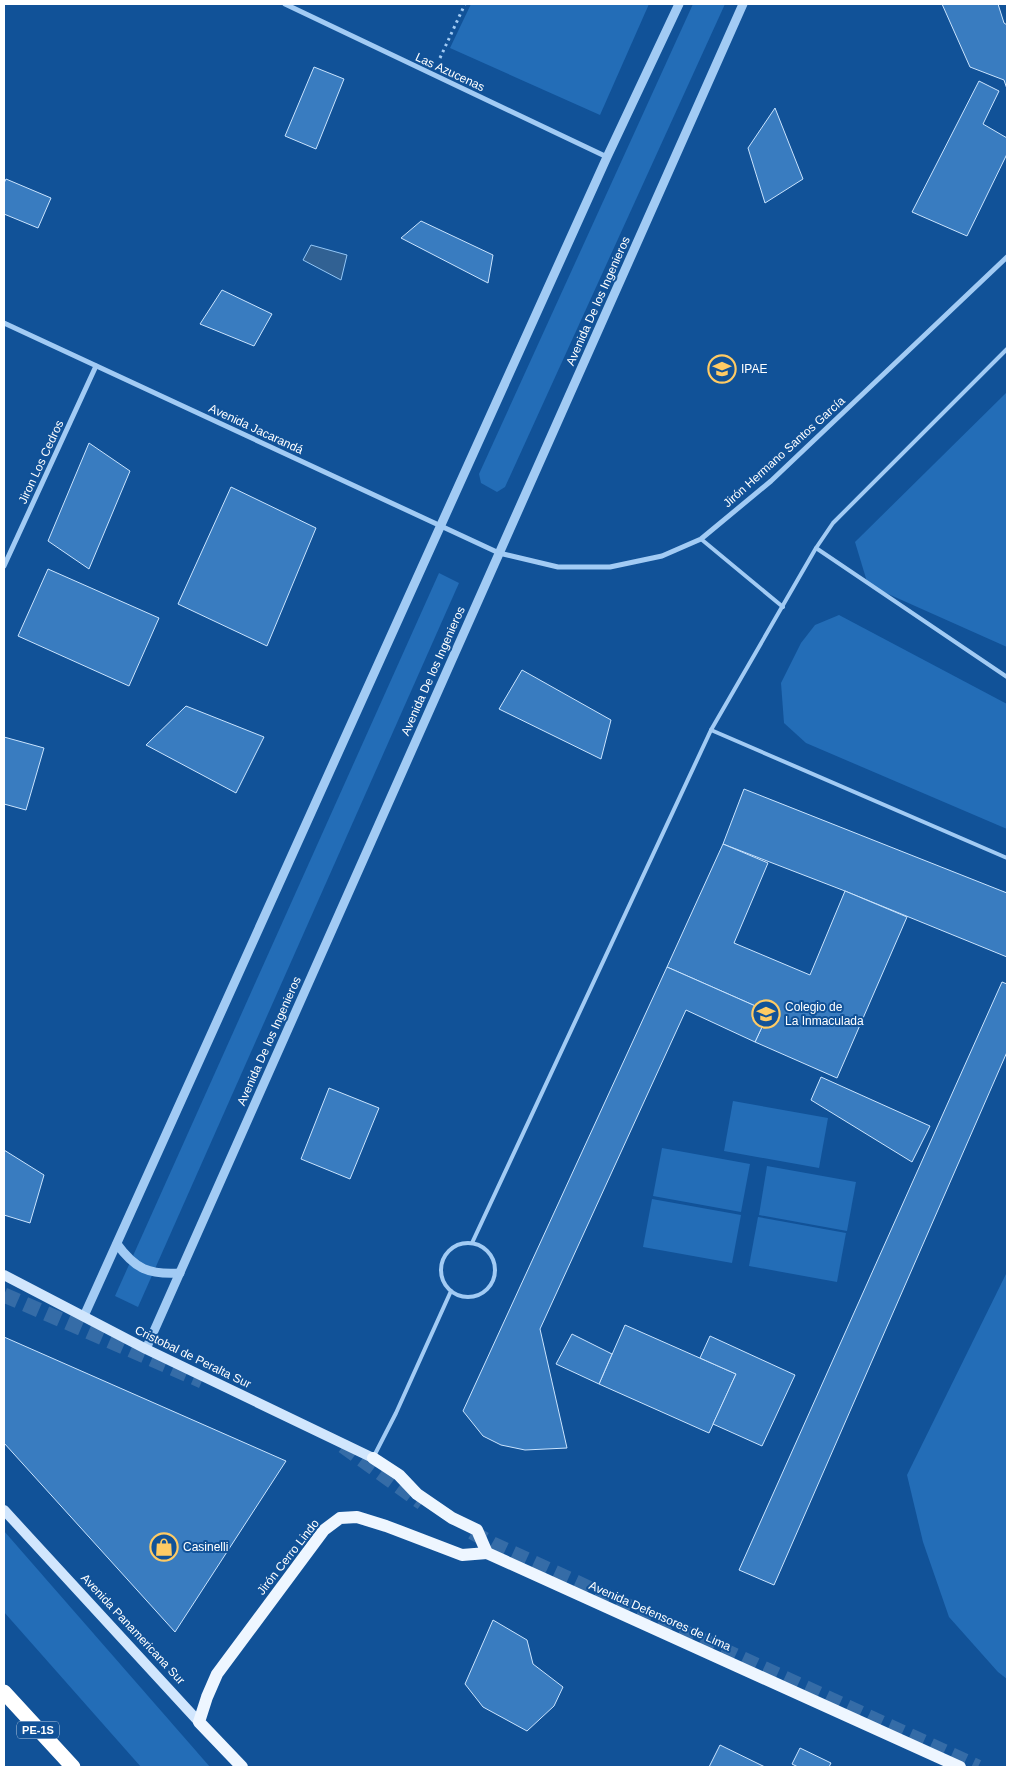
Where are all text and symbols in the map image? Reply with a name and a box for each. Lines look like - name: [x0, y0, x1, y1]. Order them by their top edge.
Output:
- street label: Las Azucenas: [413, 50, 487, 94]
- street label: Avenida De los Ingenieros: [563, 234, 633, 368]
- school or university icon: IPAE: [707, 354, 737, 384]
- place label: IPAE: [741, 362, 767, 376]
- street label: Jirón Hermano Santos García: [720, 393, 848, 510]
- street label: Avenida Jacarandá: [207, 401, 306, 457]
- street label: Jiron Los Cedros: [15, 418, 67, 506]
- street label: Avenida De los Ingenieros: [398, 604, 468, 738]
- street label: Avenida De los Ingenieros: [234, 974, 304, 1108]
- school or university icon: Colegio de La Inmaculada: [751, 999, 781, 1029]
- place label: Colegio de La Inmaculada: [785, 1000, 864, 1028]
- street label: Cristobal de Peralta Sur: [133, 1323, 253, 1391]
- street label: Jirón Cerro Lindo: [254, 1516, 322, 1598]
- shop icon: Casinelli: [149, 1532, 179, 1562]
- place label: Casinelli: [183, 1540, 228, 1554]
- street label: Avenida Panamericana Sur: [78, 1571, 188, 1687]
- street label: Avenida Defensores de Lima: [587, 1578, 733, 1654]
- road number: PE-1S: [17, 1722, 59, 1738]

